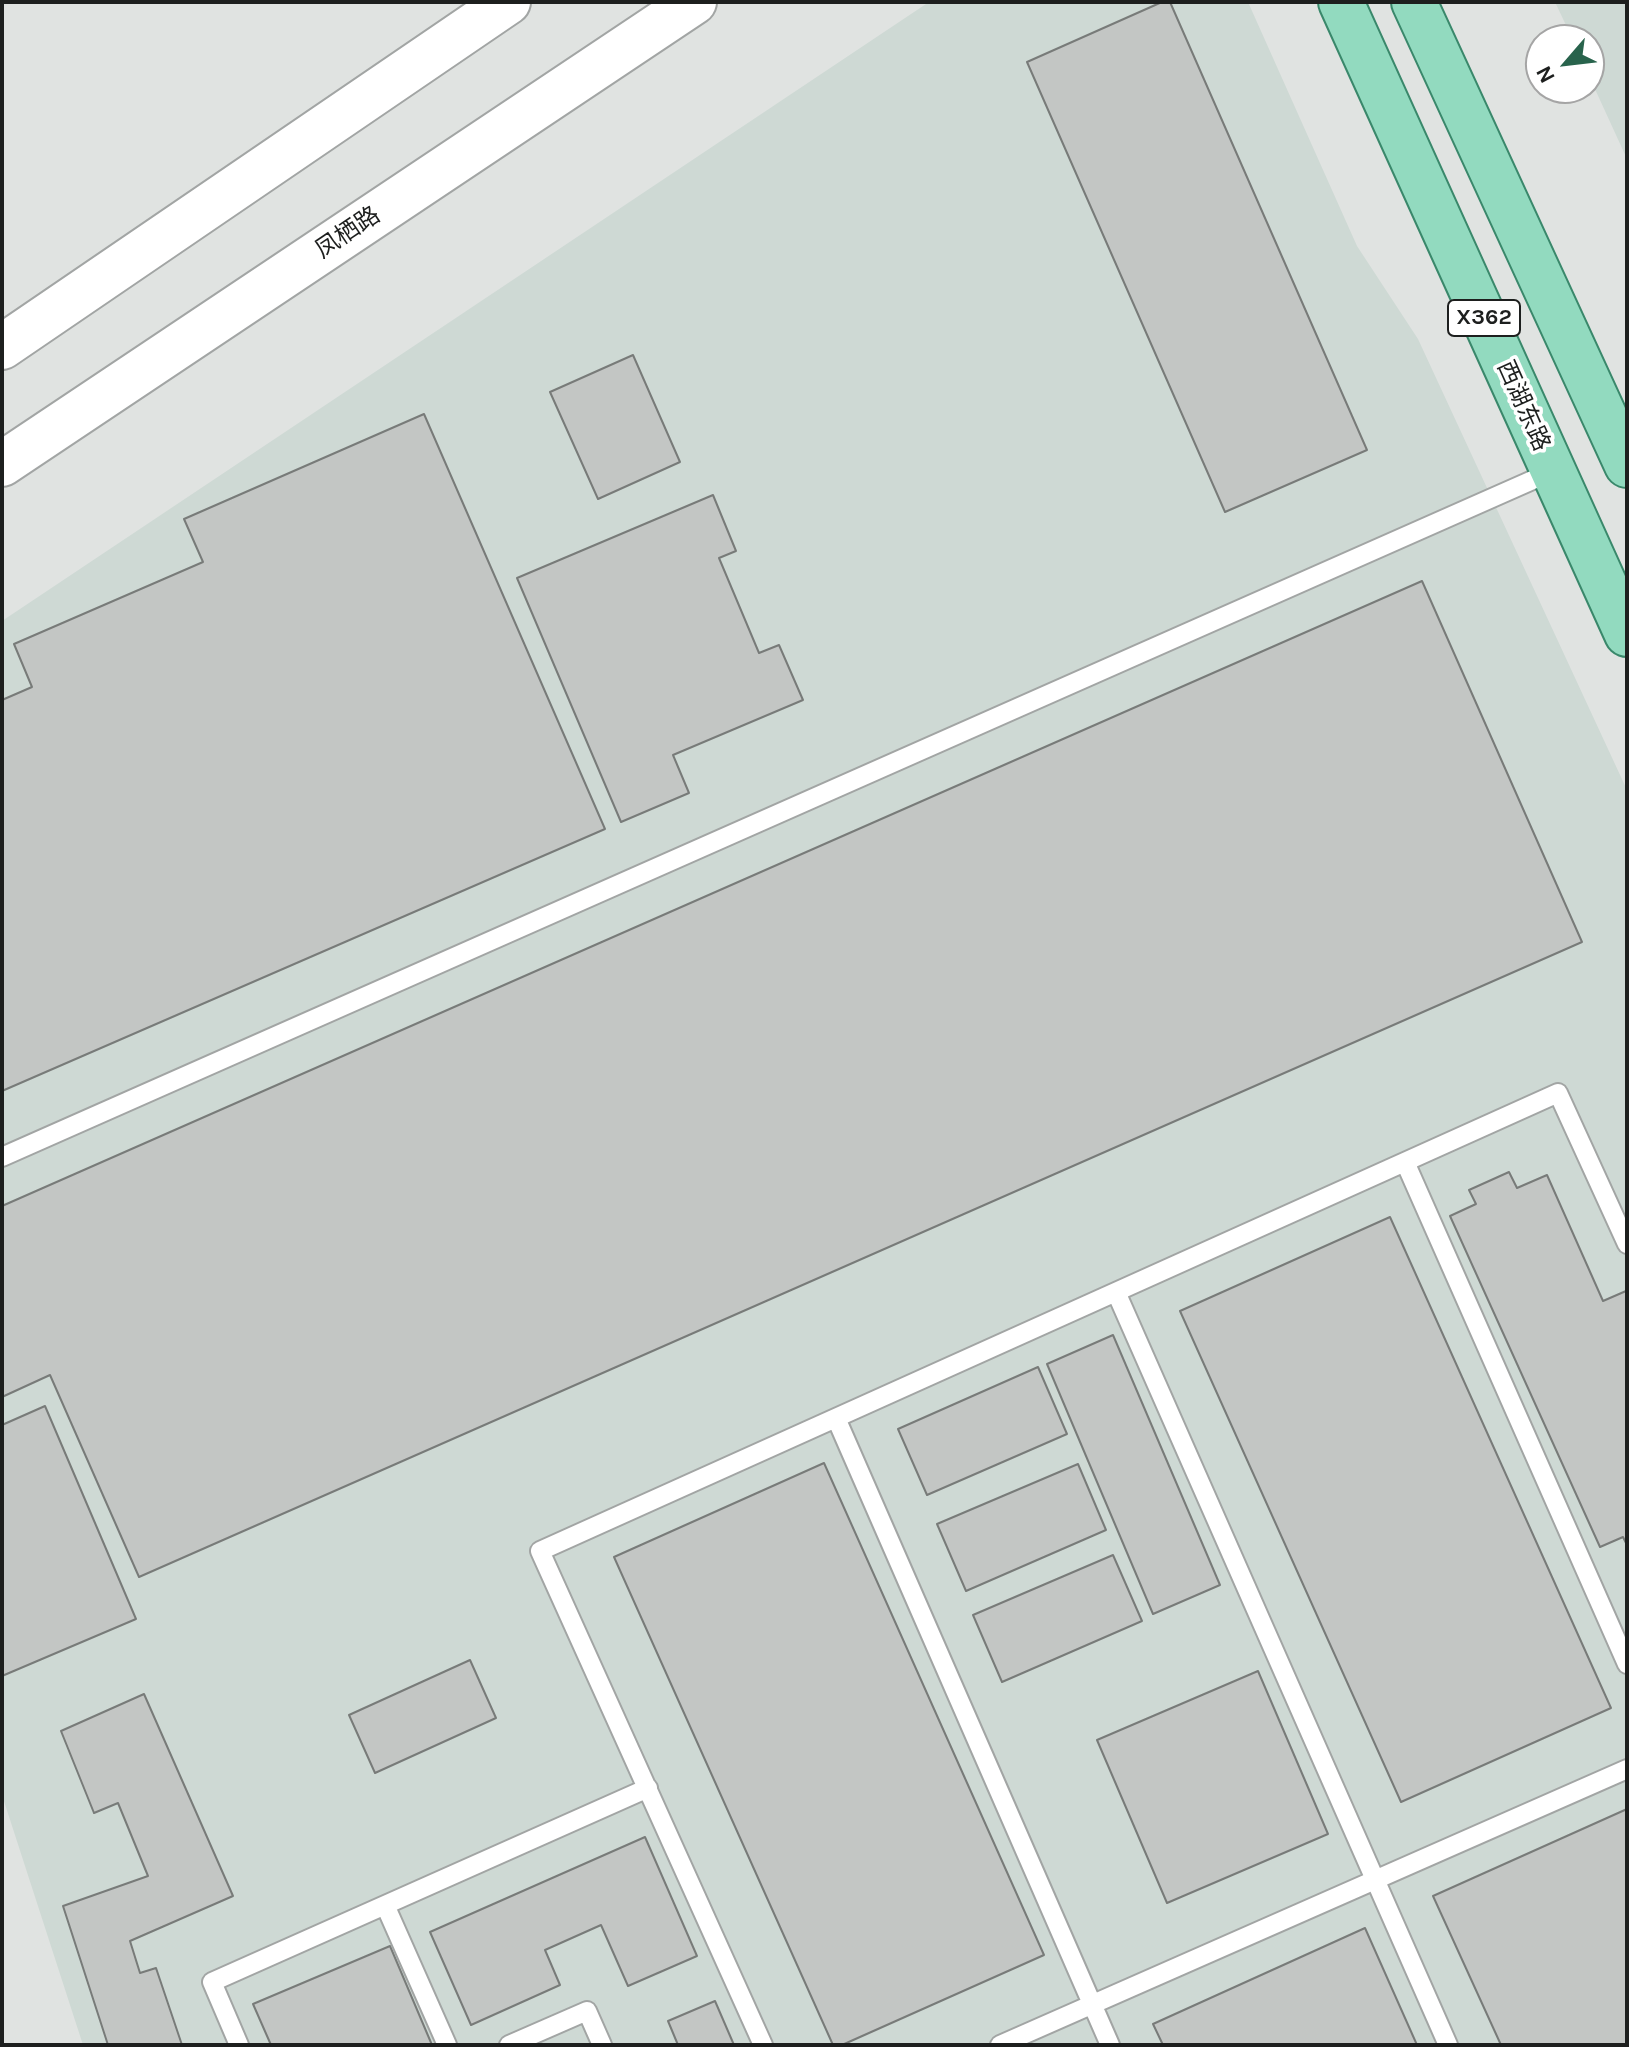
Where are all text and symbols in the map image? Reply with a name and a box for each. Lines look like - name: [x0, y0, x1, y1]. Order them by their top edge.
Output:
- north arrow: [1525, 24, 1605, 104]
- text: N: [1530, 61, 1561, 87]
- street label: 凤栖路: [310, 201, 386, 265]
- road number: X362: [1448, 300, 1520, 336]
- street label: 西湖东路: [1490, 356, 1556, 456]

